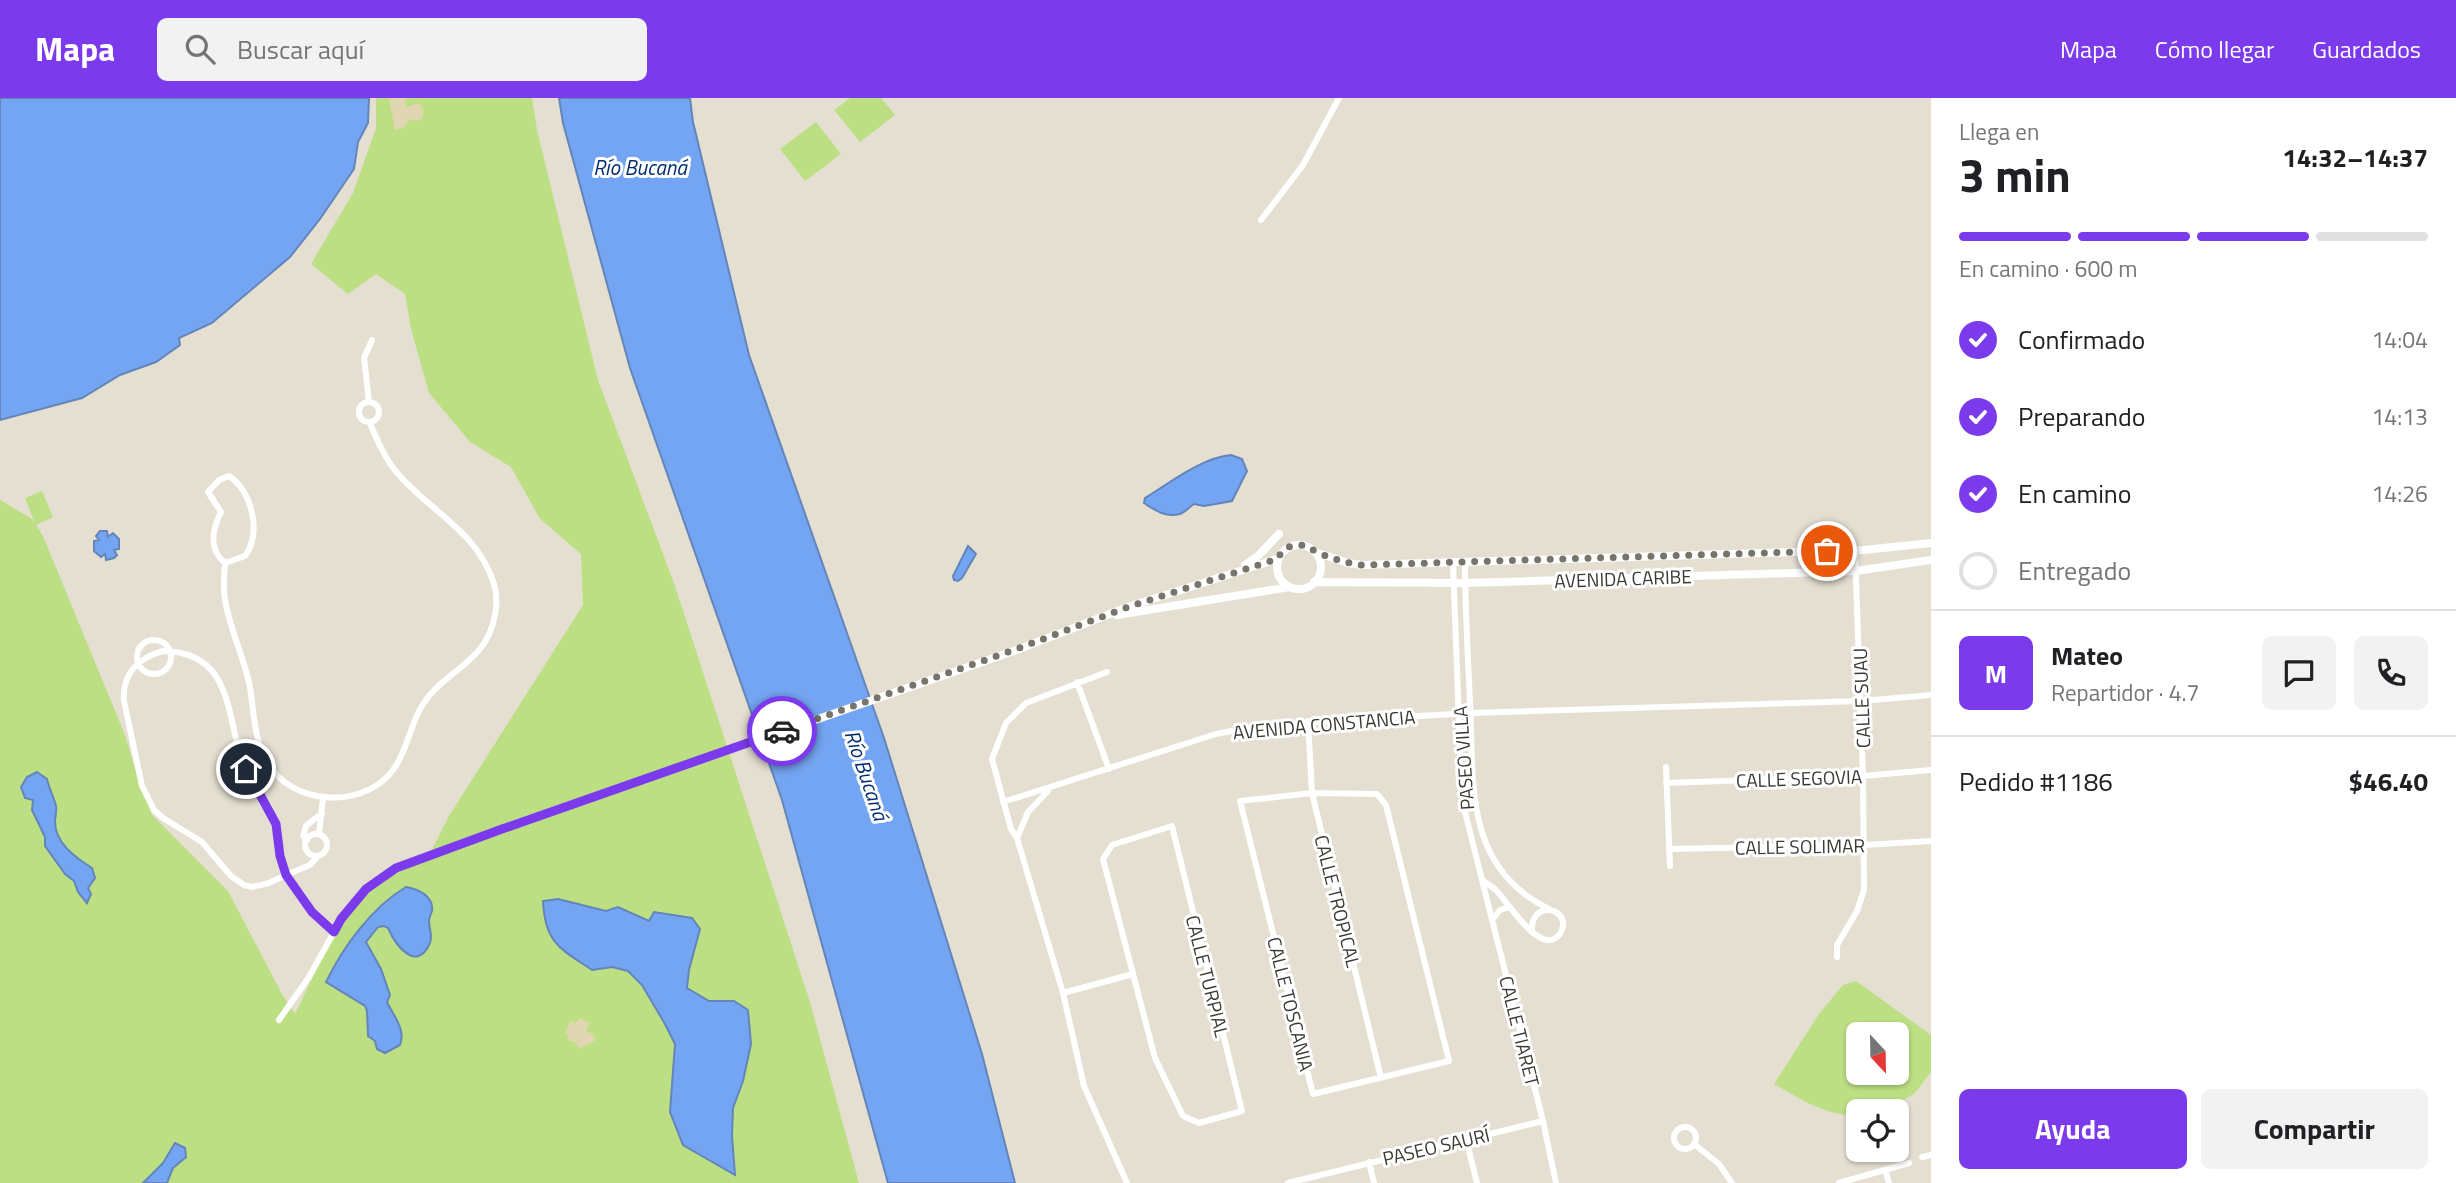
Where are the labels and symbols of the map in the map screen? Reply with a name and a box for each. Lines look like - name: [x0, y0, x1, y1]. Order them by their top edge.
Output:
- water label: Río Bucaná: [593, 151, 688, 183]
- pin: [1797, 521, 1857, 581]
- street label: AVENIDA CARIBE: [1554, 561, 1692, 595]
- street label: CALLE SUAU: [1845, 647, 1877, 749]
- courier: [747, 696, 817, 766]
- street label: AVENIDA CONSTANCIA: [1232, 702, 1416, 746]
- street label: PASEO VILLA: [1445, 705, 1481, 811]
- water label: Río Bucaná: [837, 726, 898, 826]
- pin: [216, 739, 276, 799]
- street label: CALLE SEGOVIA: [1735, 761, 1863, 795]
- street label: CALLE SOLIMAR: [1735, 830, 1865, 862]
- street label: CALLE TROPICAL: [1308, 832, 1368, 970]
- street label: CALLE TURPIAL: [1179, 912, 1237, 1040]
- street label: CALLE TOSCANIA: [1260, 934, 1322, 1074]
- street label: CALLE TIARET: [1492, 973, 1548, 1089]
- north arrow: [1846, 1022, 1909, 1085]
- street label: PASEO SAURÍ: [1380, 1120, 1493, 1172]

